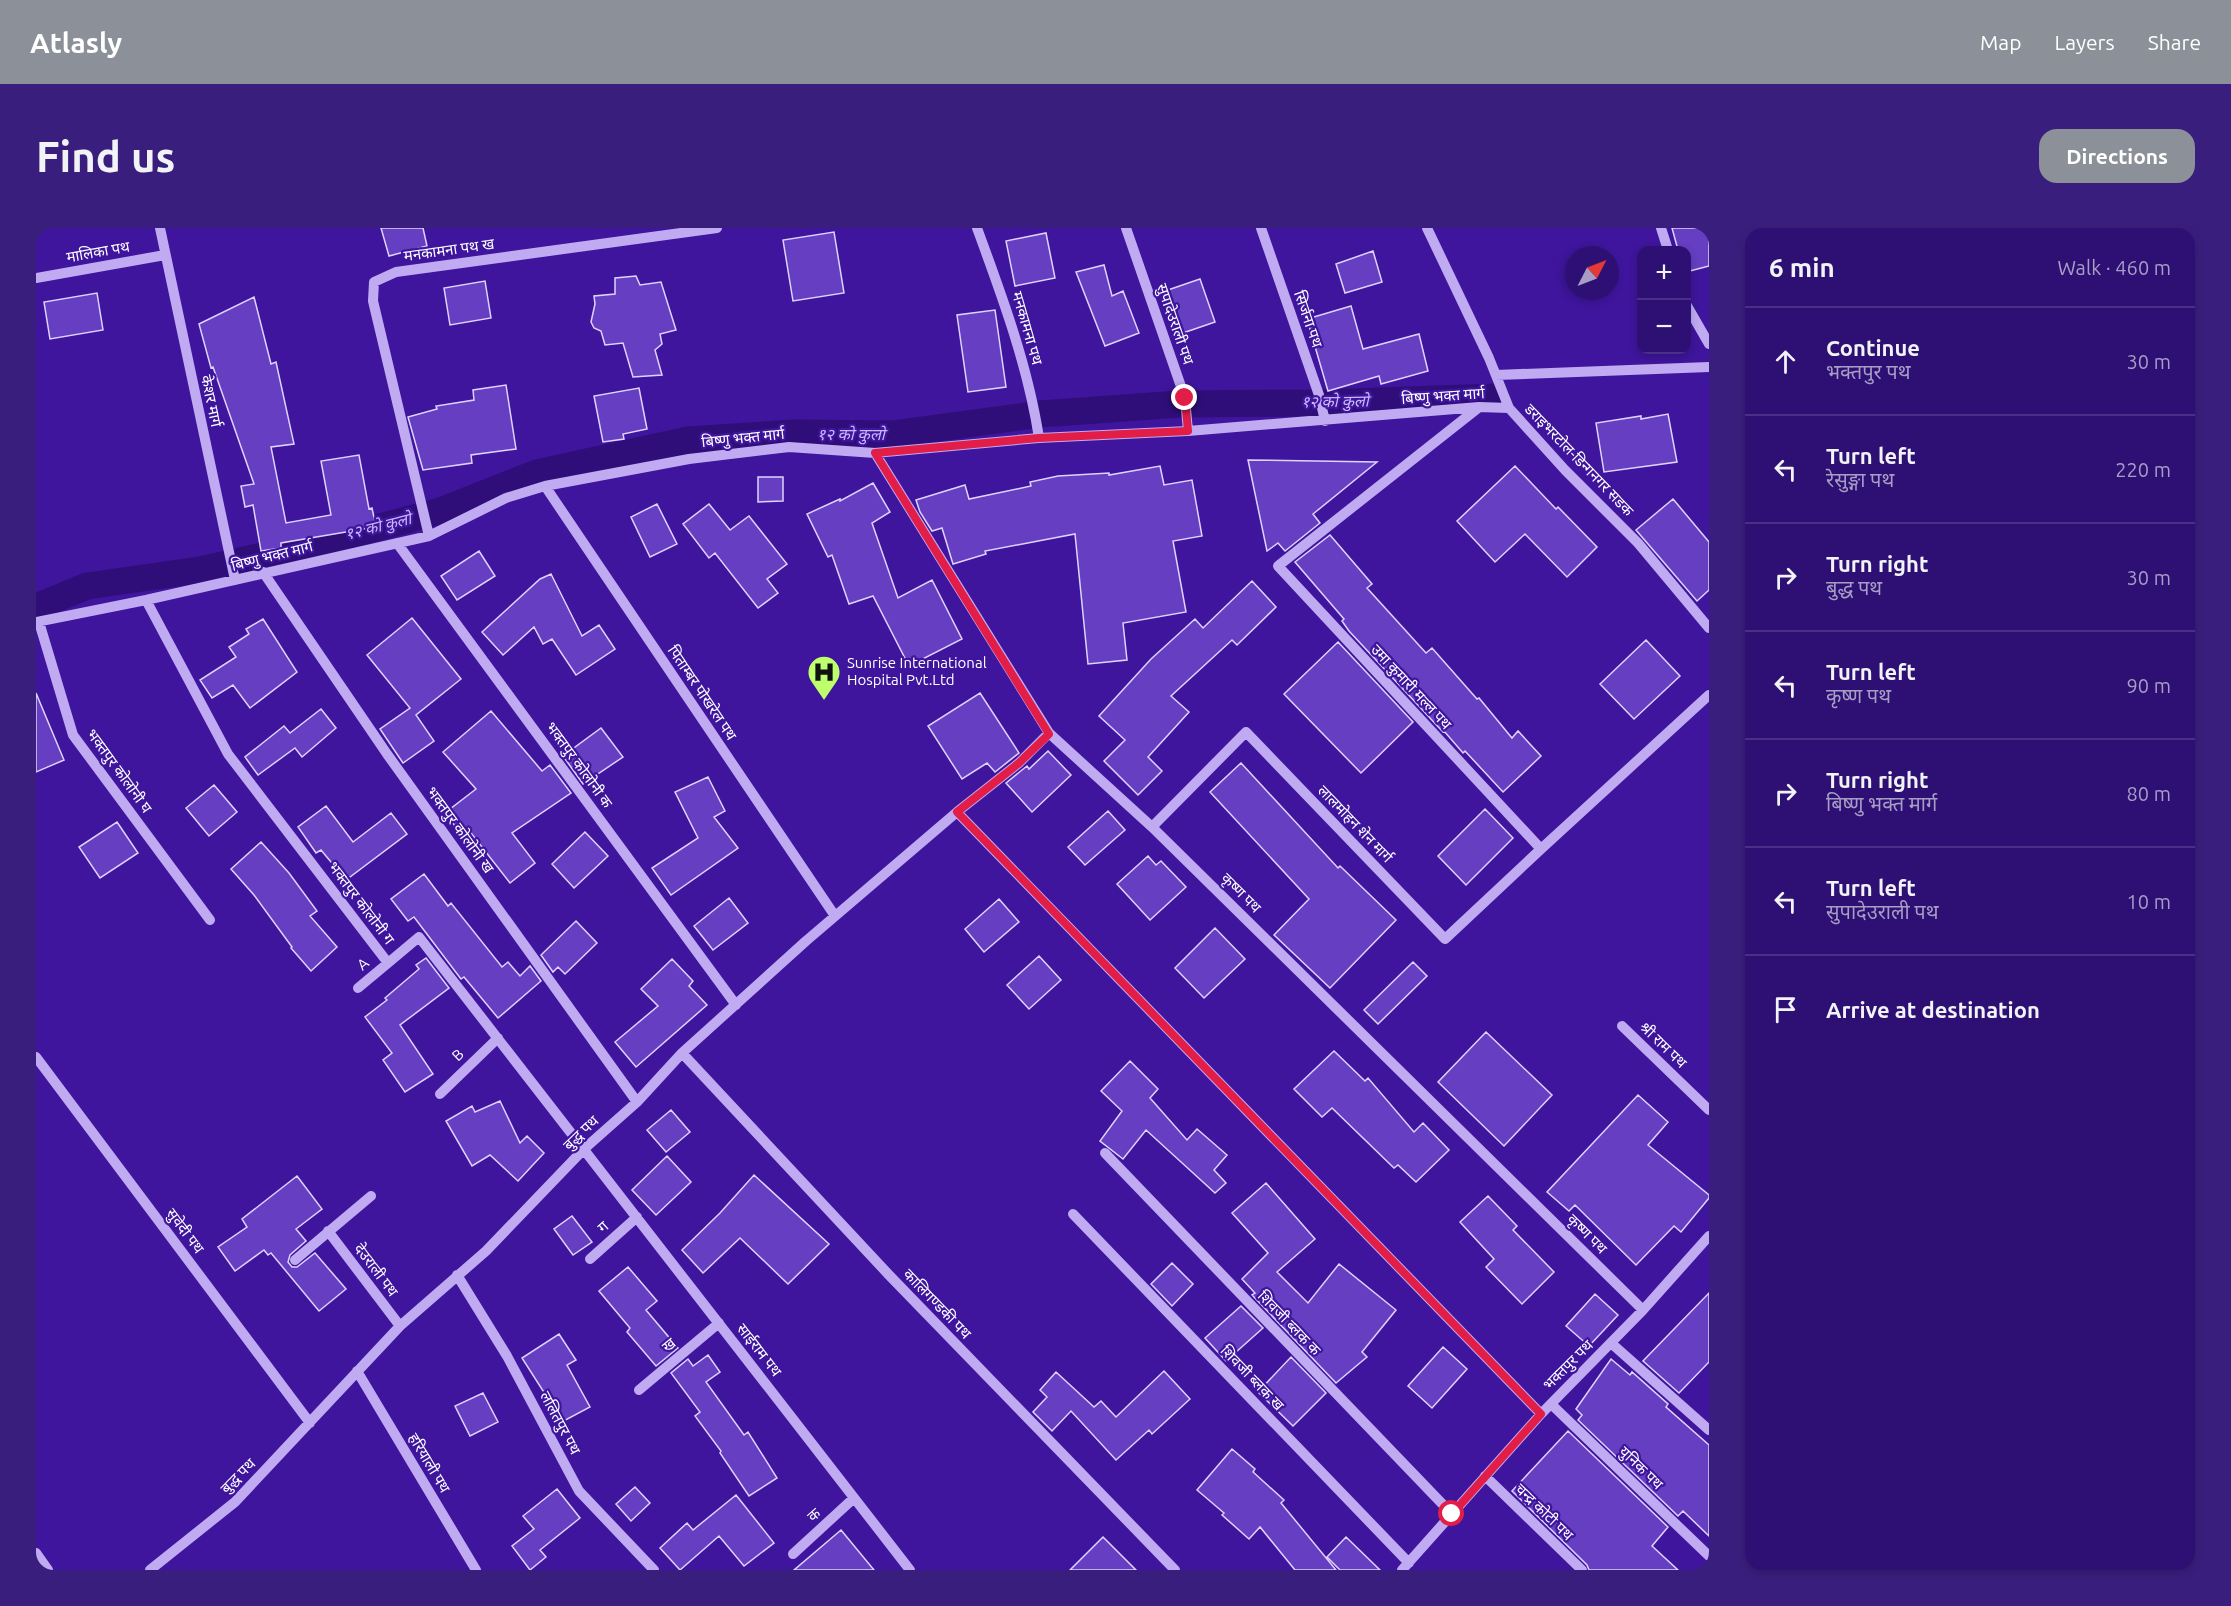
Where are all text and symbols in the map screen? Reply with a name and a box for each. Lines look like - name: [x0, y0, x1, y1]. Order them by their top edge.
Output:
- text: Atlasly: [30, 27, 122, 58]
- text: Map: [1980, 30, 2021, 54]
- text: Layers: [2054, 30, 2115, 54]
- text: Share: [2148, 30, 2201, 54]
- button: Directions: [2039, 129, 2195, 183]
- text: Find us: [36, 133, 175, 180]
- street label: मनकामना पथ ख: [403, 235, 496, 264]
- street label: मालिका पथ: [65, 238, 131, 265]
- north arrow: [1565, 246, 1619, 300]
- map controls: [1637, 246, 1691, 354]
- button: +: [1637, 246, 1691, 300]
- text: 6 min: [1769, 253, 1835, 282]
- text: Walk · 460 m: [2058, 256, 2171, 279]
- street label: सुपादेउराली पथ: [1152, 281, 1197, 368]
- street label: सिर्जना पथ: [1291, 288, 1326, 350]
- street label: मनकामना पथ: [1009, 289, 1046, 367]
- button: −: [1637, 300, 1691, 354]
- text: Continue: [1826, 335, 1920, 360]
- icon: ahead: [1769, 345, 1802, 378]
- text: 30 m: [2127, 350, 2171, 373]
- text: भक्तपुर पथ: [1826, 360, 1910, 383]
- street label: केशर मार्ग: [198, 373, 225, 429]
- route end: [1171, 384, 1197, 410]
- street label: बिष्णु भक्त मार्ग: [1401, 384, 1486, 409]
- water label: १२ को कुलो: [1301, 391, 1372, 413]
- street label: डराइभरटोल-डिन्गनगर सडक: [1521, 400, 1637, 519]
- street label: बिष्णु भक्त मार्ग: [701, 425, 787, 452]
- water label: १२ को कुलो: [817, 425, 888, 445]
- text: Turn left: [1826, 443, 1916, 468]
- icon: left: [1769, 453, 1802, 486]
- text: 220 m: [2115, 458, 2171, 481]
- text: रेसुङ्गा पथ: [1826, 468, 1894, 491]
- water label: १२ को कुलो: [343, 508, 416, 545]
- street label: बिष्णु भक्त मार्ग: [229, 537, 316, 576]
- text: Turn right: [1826, 551, 1928, 576]
- icon: right: [1769, 561, 1802, 594]
- text: 30 m: [2127, 566, 2171, 589]
- text: बुद्ध पथ: [1826, 576, 1882, 599]
- street label: उमा कुमारी मल्ल पथ: [1366, 641, 1455, 734]
- street label: पिताम्बर पोखरेल पथ: [665, 642, 741, 744]
- hospital icon: Sunrise International Hospital Pvt.Ltd: [806, 654, 842, 701]
- place label: Sunrise International Hospital Pvt.Ltd: [847, 654, 987, 688]
- text: Turn left: [1826, 659, 1916, 684]
- icon: left: [1769, 669, 1802, 702]
- text: 90 m: [2127, 674, 2171, 697]
- text: कृष्ण पथ: [1826, 684, 1891, 707]
- street label: भक्तपुर कोलोनी क: [541, 719, 616, 812]
- street label: भक्तपुर कोलोनी घ: [82, 726, 156, 818]
- text: Turn right: [1826, 767, 1928, 792]
- icon: right: [1769, 777, 1802, 810]
- street label: लालमोहन शेन मार्ग: [1314, 782, 1397, 866]
- text: 80 m: [2127, 782, 2171, 805]
- street label: भक्तपुर कोलोनी ख: [422, 783, 498, 878]
- text: बिष्णु भक्त मार्ग: [1826, 792, 1937, 815]
- street label: भक्तपुर कोलोनी ग: [323, 858, 398, 949]
- street label: कृष्ण पथ: [1217, 869, 1265, 918]
- text: Turn left: [1826, 875, 1916, 900]
- icon: left: [1769, 885, 1802, 918]
- text: 10 m: [2127, 890, 2171, 913]
- text: सुपादेउराली पथ: [1826, 900, 1938, 923]
- street label: A: [353, 954, 372, 973]
- icon: arrive: [1769, 993, 1802, 1026]
- text: Arrive at destination: [1826, 997, 2040, 1022]
- street label: श्री राम पथ: [1636, 1018, 1691, 1071]
- street label: B: [448, 1045, 467, 1064]
- street label: बुद्ध पथ: [560, 1112, 603, 1155]
- street label: सुवेदी पथ: [161, 1205, 208, 1258]
- street label: कृष्ण पथ: [1563, 1210, 1611, 1259]
- street label: ग: [594, 1217, 612, 1236]
- street label: देउराली पथ: [351, 1240, 402, 1300]
- street label: कालिगण्डकी पथ: [900, 1265, 975, 1342]
- street label: शिवजी ब्लक क: [1255, 1287, 1325, 1359]
- street label: साईराम पथ: [734, 1320, 785, 1380]
- street label: ख: [659, 1334, 679, 1355]
- street label: भक्तपुर पथ: [1539, 1336, 1598, 1394]
- street label: शिवजी ब्लक ख: [1217, 1342, 1288, 1414]
- street label: ललितपुर पथ: [535, 1388, 584, 1459]
- street label: हरियाली पथ: [405, 1430, 454, 1496]
- street label: युनिक पथ: [1615, 1443, 1667, 1494]
- street label: बुद्ध पथ: [217, 1454, 260, 1498]
- street label: चन्द्र कोटी पथ: [1512, 1480, 1577, 1544]
- route start: [1438, 1500, 1464, 1526]
- street label: क: [804, 1504, 824, 1525]

